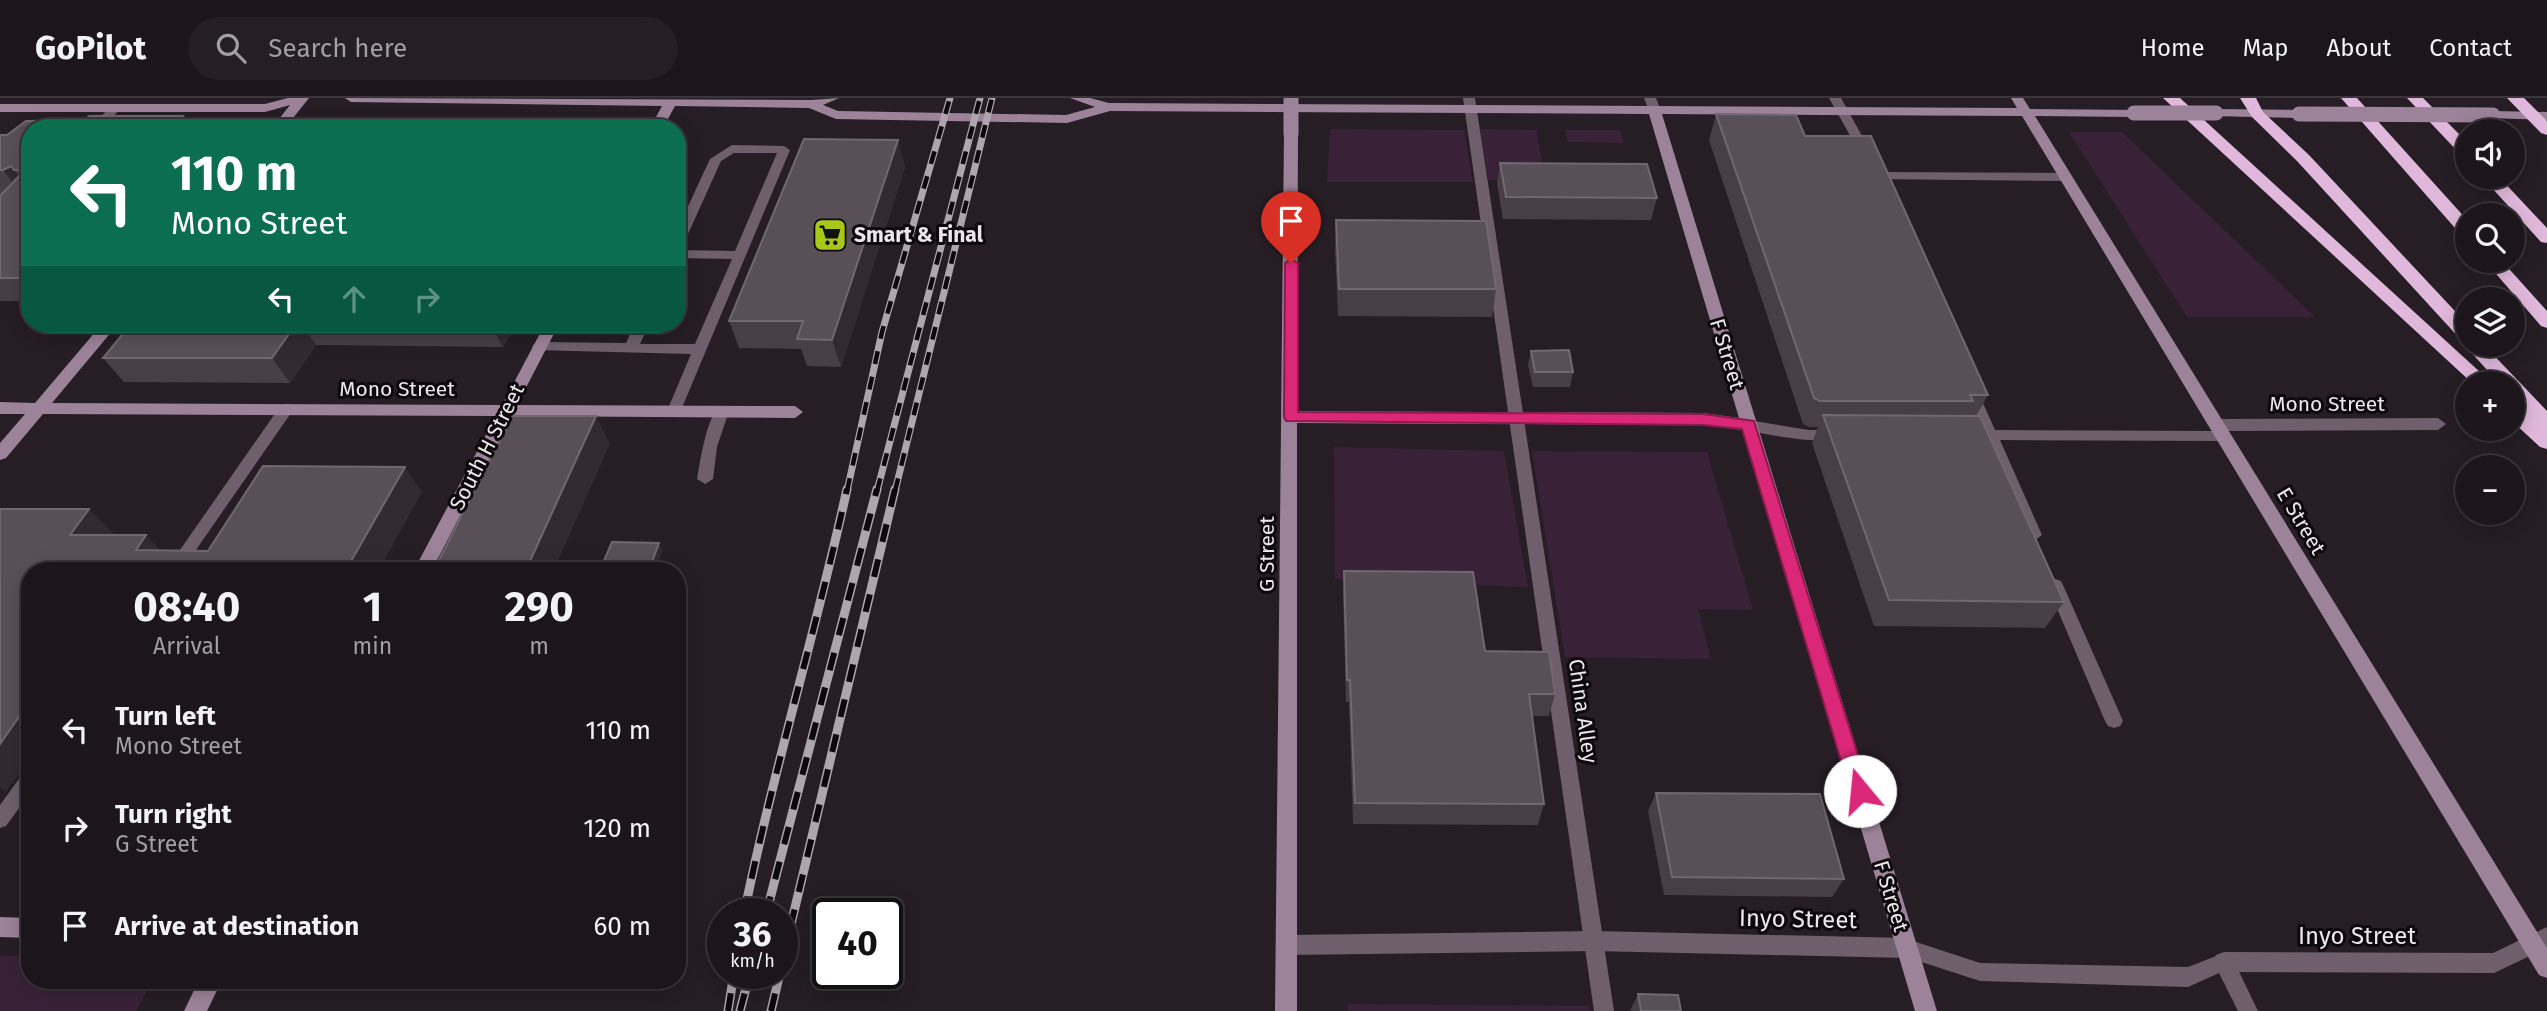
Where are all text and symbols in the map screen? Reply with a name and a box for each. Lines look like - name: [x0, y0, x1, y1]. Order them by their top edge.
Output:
- search box: [188, 17, 678, 80]
- text: GoPilot: [35, 28, 146, 68]
- icon: search: [212, 29, 250, 67]
- text: Search here: [268, 33, 407, 64]
- text: Home: [2141, 34, 2205, 62]
- text: Map: [2243, 34, 2289, 62]
- text: About: [2327, 34, 2391, 62]
- text: Contact: [2429, 34, 2512, 62]
- map controls: [2455, 119, 2525, 525]
- button: sound: [2455, 119, 2525, 189]
- text: 110 m: [171, 144, 297, 203]
- icon: left: [56, 147, 147, 238]
- pin: [1261, 191, 1321, 263]
- icon: arrive: [1272, 202, 1310, 240]
- button: search: [2455, 203, 2525, 273]
- text: Mono Street: [171, 204, 347, 242]
- supermarket icon: Smart & Final: [811, 216, 849, 254]
- place label: Smart & Final: [854, 222, 984, 248]
- icon: left: [262, 280, 300, 318]
- icon: ahead: [335, 280, 373, 318]
- icon: right: [408, 280, 446, 318]
- button: layers: [2455, 287, 2525, 357]
- street label: F Street: [1704, 315, 1750, 393]
- button: +: [2455, 371, 2525, 441]
- street label: Mono Street: [339, 376, 455, 402]
- street label: South H Street: [444, 379, 530, 514]
- street label: Mono Street: [2269, 391, 2385, 417]
- button: −: [2455, 455, 2525, 525]
- street label: E Street: [2271, 483, 2331, 560]
- street label: G Street: [1254, 516, 1280, 592]
- text: 08:40: [133, 582, 240, 632]
- text: 1: [363, 582, 382, 632]
- text: 290: [504, 582, 574, 632]
- text: Arrival: [153, 632, 220, 660]
- text: min: [353, 632, 392, 660]
- text: m: [529, 632, 549, 660]
- street label: China Alley: [1563, 657, 1603, 765]
- text: Turn left: [115, 701, 216, 732]
- icon: left: [56, 711, 94, 749]
- text: 110 m: [585, 715, 651, 746]
- text: Mono Street: [115, 732, 242, 760]
- position arrow: [1823, 754, 1897, 828]
- text: Turn right: [115, 799, 232, 830]
- icon: right: [56, 809, 94, 847]
- text: 120 m: [583, 813, 651, 844]
- text: G Street: [115, 830, 198, 858]
- street label: F Street: [1868, 857, 1914, 935]
- speed limit sign: 40: [812, 898, 903, 989]
- street label: Inyo Street: [1739, 904, 1858, 934]
- icon: arrive: [56, 907, 94, 945]
- text: Arrive at destination: [115, 911, 359, 942]
- text: 60 m: [593, 911, 651, 942]
- text: 36: [734, 913, 771, 955]
- street label: Inyo Street: [2298, 922, 2416, 950]
- text: km/h: [730, 950, 775, 972]

